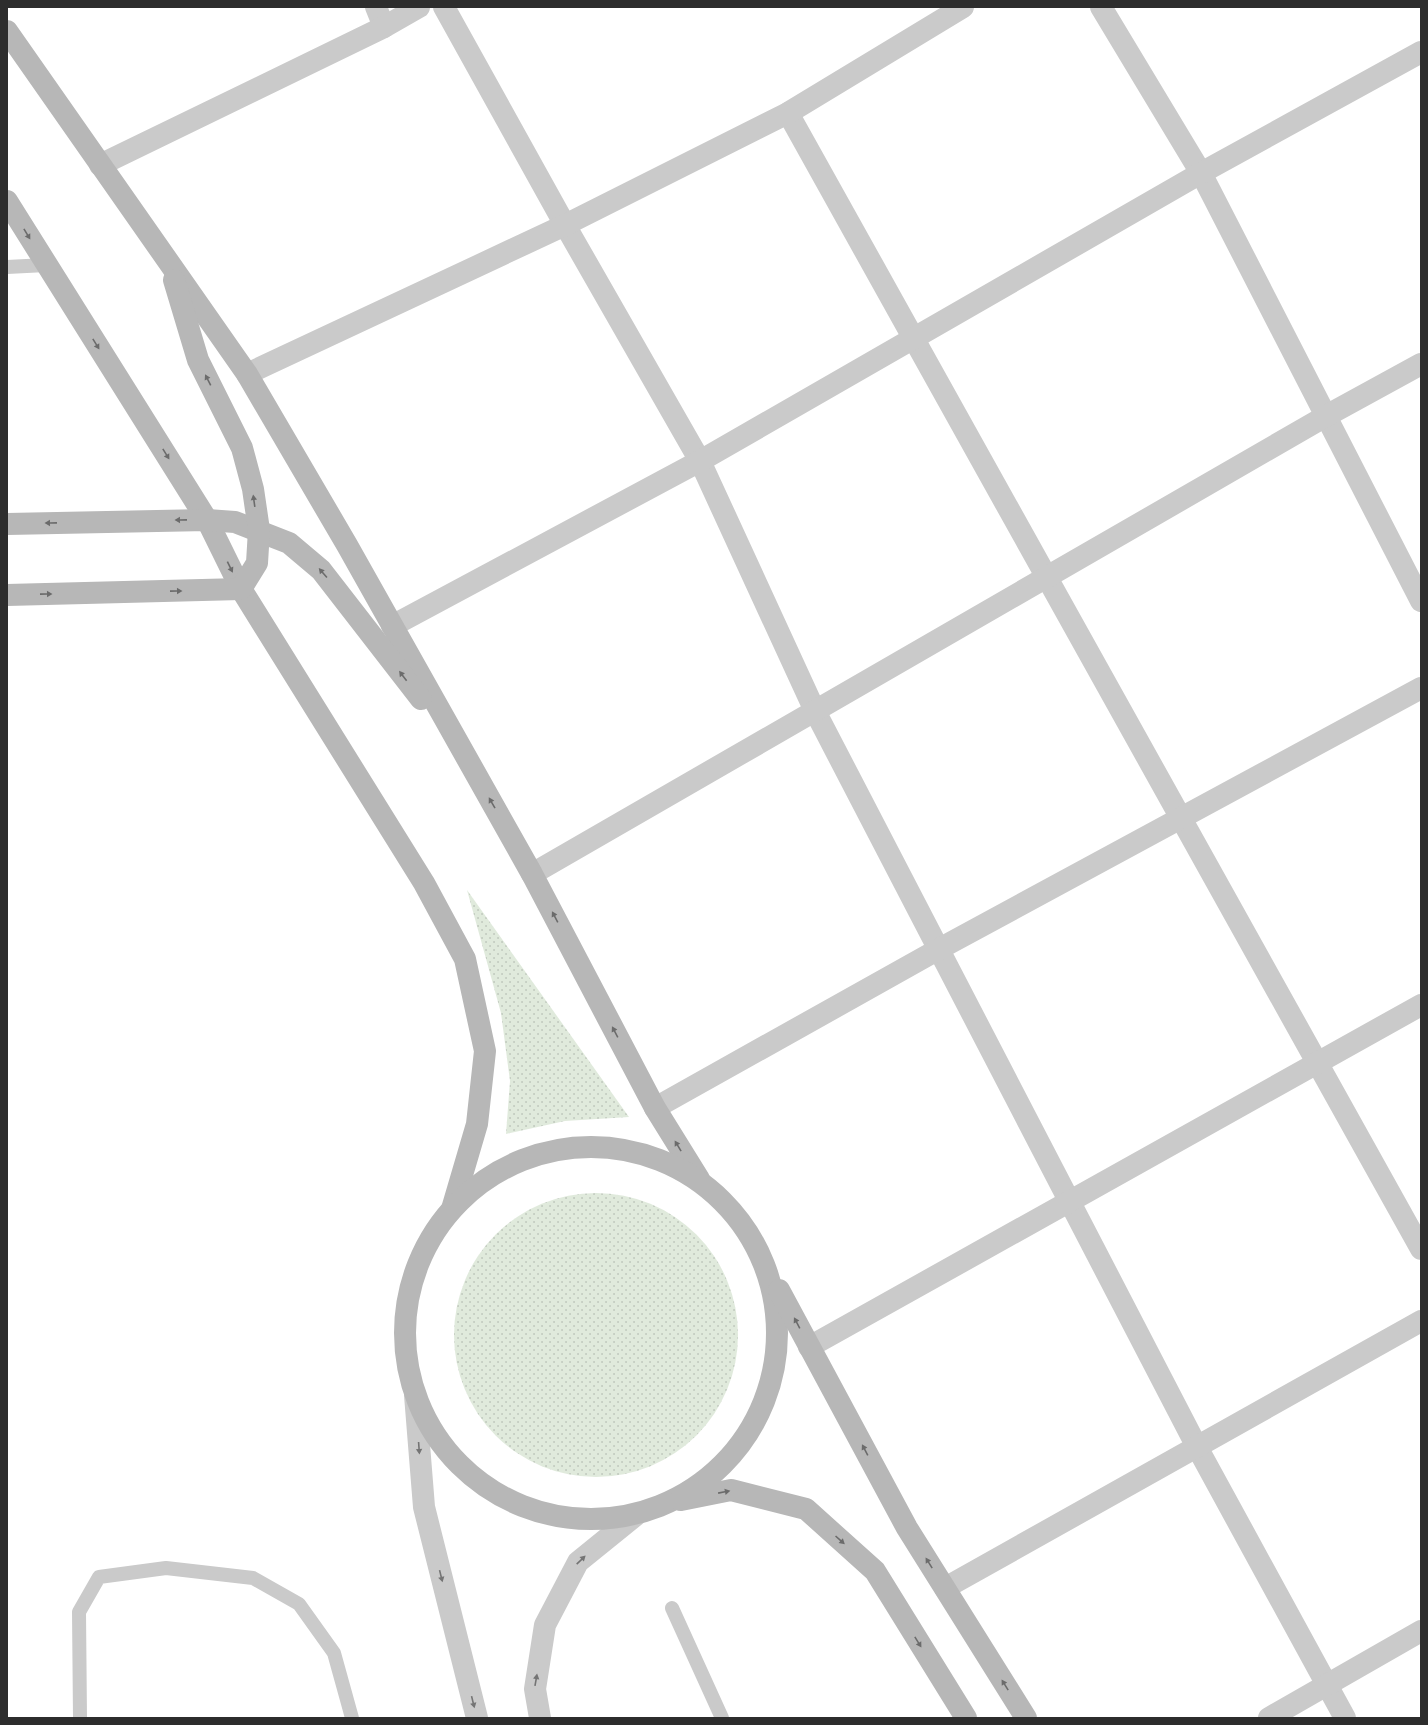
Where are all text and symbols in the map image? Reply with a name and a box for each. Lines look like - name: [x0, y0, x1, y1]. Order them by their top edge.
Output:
- one-way arrow: [24, 228, 31, 240]
- one-way arrow: [93, 338, 100, 350]
- one-way arrow: [205, 375, 211, 386]
- one-way arrow: [162, 449, 170, 459]
- one-way arrow: [251, 495, 257, 507]
- one-way arrow: [174, 517, 187, 523]
- one-way arrow: [44, 520, 57, 526]
- one-way arrow: [227, 561, 233, 573]
- one-way arrow: [319, 567, 328, 578]
- one-way arrow: [170, 587, 182, 594]
- one-way arrow: [40, 591, 53, 597]
- one-way arrow: [398, 670, 407, 681]
- one-way arrow: [489, 797, 496, 809]
- one-way arrow: [552, 911, 558, 923]
- one-way arrow: [612, 1026, 619, 1038]
- one-way arrow: [675, 1140, 682, 1152]
- one-way arrow: [793, 1317, 800, 1329]
- one-way arrow: [416, 1442, 423, 1454]
- one-way arrow: [861, 1444, 868, 1455]
- one-way arrow: [718, 1488, 730, 1494]
- one-way arrow: [835, 1535, 845, 1544]
- one-way arrow: [576, 1555, 586, 1565]
- one-way arrow: [925, 1558, 933, 1568]
- one-way arrow: [438, 1570, 444, 1582]
- one-way arrow: [915, 1636, 922, 1648]
- one-way arrow: [533, 1674, 539, 1686]
- one-way arrow: [1001, 1680, 1009, 1690]
- one-way arrow: [470, 1696, 476, 1708]

